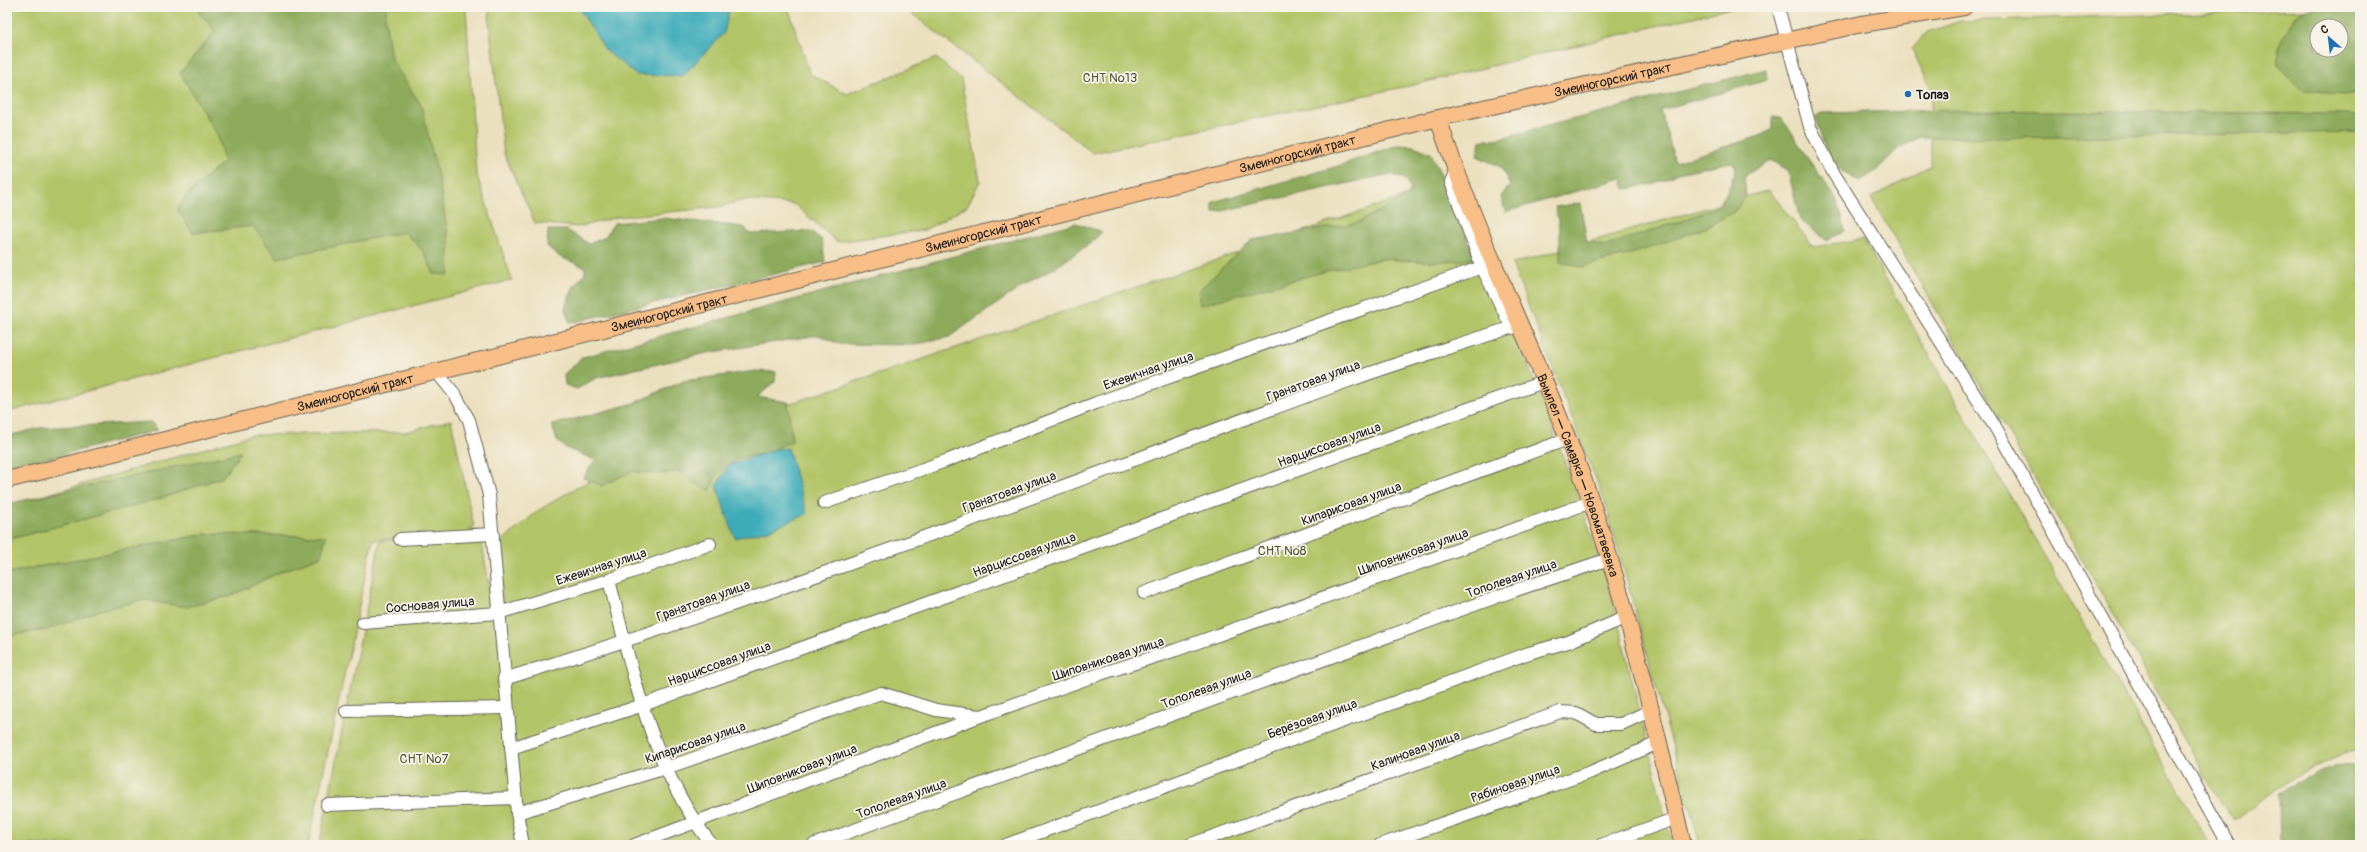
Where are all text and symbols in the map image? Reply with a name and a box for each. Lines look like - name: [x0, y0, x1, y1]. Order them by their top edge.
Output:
- north arrow: [2309, 18, 2349, 58]
- text: С: [2318, 22, 2331, 37]
- street label: Змеиногорский тракт: [1553, 59, 1674, 101]
- park label: СНТ №13: [1083, 70, 1137, 86]
- place label: Топаз: [1915, 87, 1949, 103]
- marker: Топаз: [1903, 89, 1913, 99]
- street label: Змеиногорский тракт: [1238, 132, 1358, 177]
- street label: Змеиногорский тракт: [923, 211, 1044, 256]
- street label: Змеиногорский тракт: [609, 291, 730, 336]
- street label: Ежевичная улица: [1101, 348, 1195, 394]
- street label: Гранатовая улица: [1264, 357, 1362, 405]
- street label: Змеиногорский тракт: [295, 370, 416, 415]
- street label: Вымпел — Самарка — Новоматвеевка: [1533, 371, 1622, 579]
- street label: Нарциссовая улица: [1276, 419, 1383, 471]
- street label: Гранатовая улица: [960, 468, 1058, 516]
- street label: Кипарисовая улица: [1299, 478, 1403, 529]
- street label: Шиповниковая улица: [1356, 525, 1471, 579]
- street label: Нарциссовая улица: [971, 529, 1078, 581]
- park label: СНТ №8: [1258, 543, 1307, 559]
- street label: Ежевичная улица: [554, 545, 649, 589]
- street label: Тополевая улица: [1464, 556, 1559, 602]
- street label: Гранатовая улица: [654, 577, 752, 625]
- street label: Сосновая улица: [385, 593, 475, 617]
- street label: Шиповниковая улица: [1051, 633, 1166, 685]
- street label: Нарциссовая улица: [666, 638, 773, 690]
- street label: Тополевая улица: [1159, 665, 1254, 713]
- street label: Берёзовая улица: [1265, 695, 1359, 743]
- street label: Кипарисовая улица: [643, 718, 748, 768]
- street label: Калиновая улица: [1369, 727, 1462, 774]
- street label: Шиповниковая улица: [745, 741, 859, 797]
- park label: СНТ №7: [400, 751, 449, 767]
- street label: Рябиновая улица: [1469, 761, 1562, 807]
- street label: Тополевая улица: [854, 775, 949, 823]

